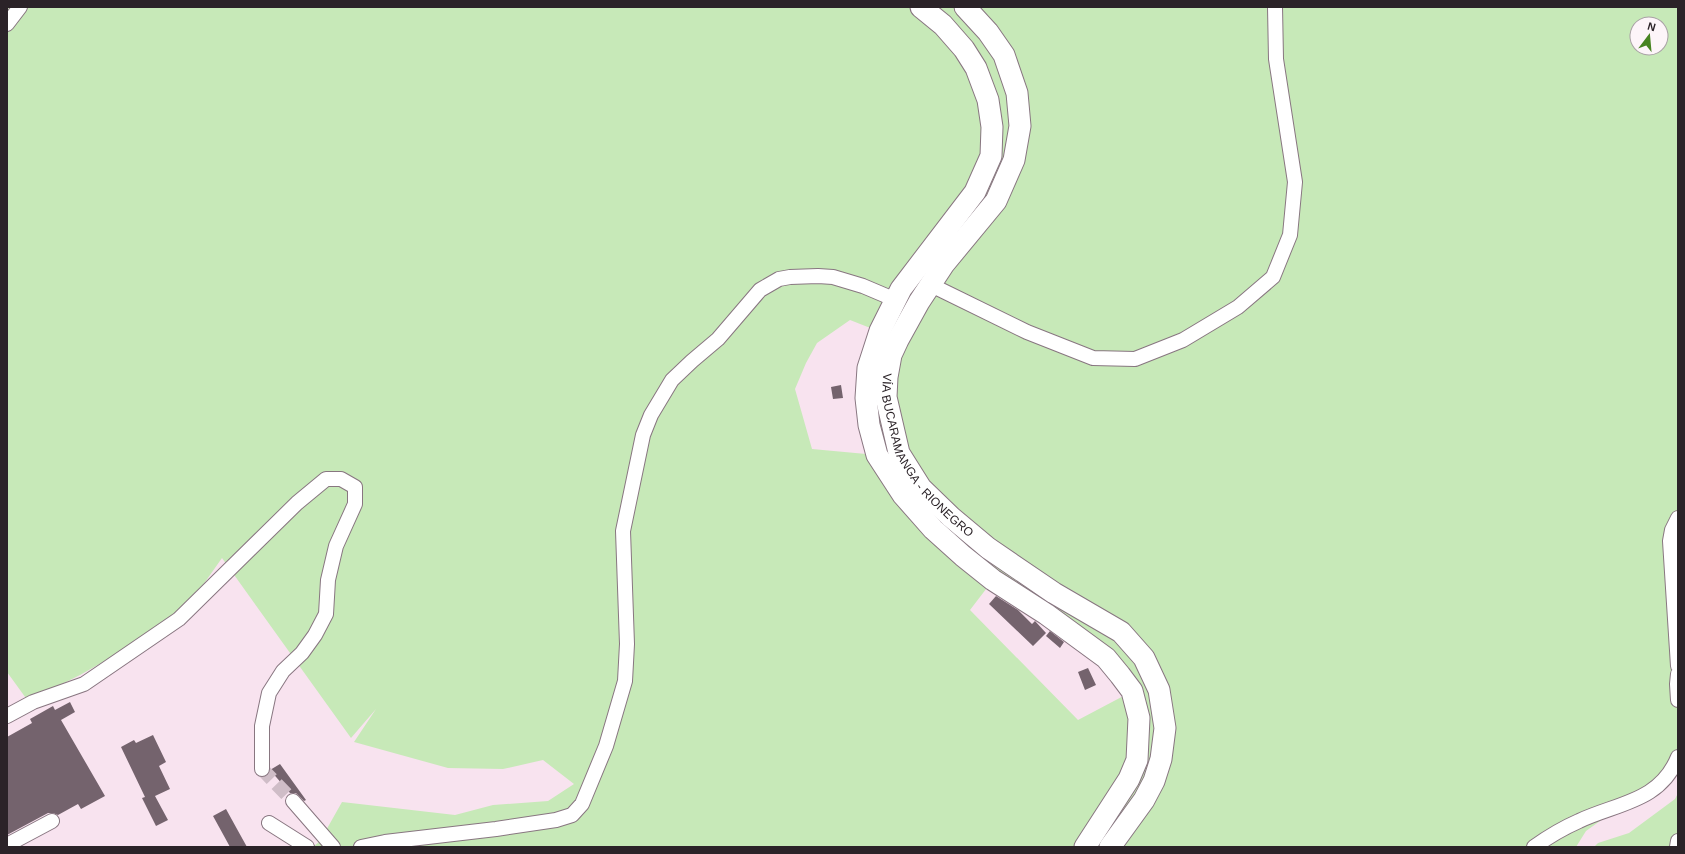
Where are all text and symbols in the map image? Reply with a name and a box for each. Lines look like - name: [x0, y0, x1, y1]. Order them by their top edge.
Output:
- north arrow: [1629, 16, 1669, 56]
- text: N: [1646, 20, 1657, 33]
- street label: VÍA BUCARAMANGA - RIONEGRO: [879, 373, 976, 540]

